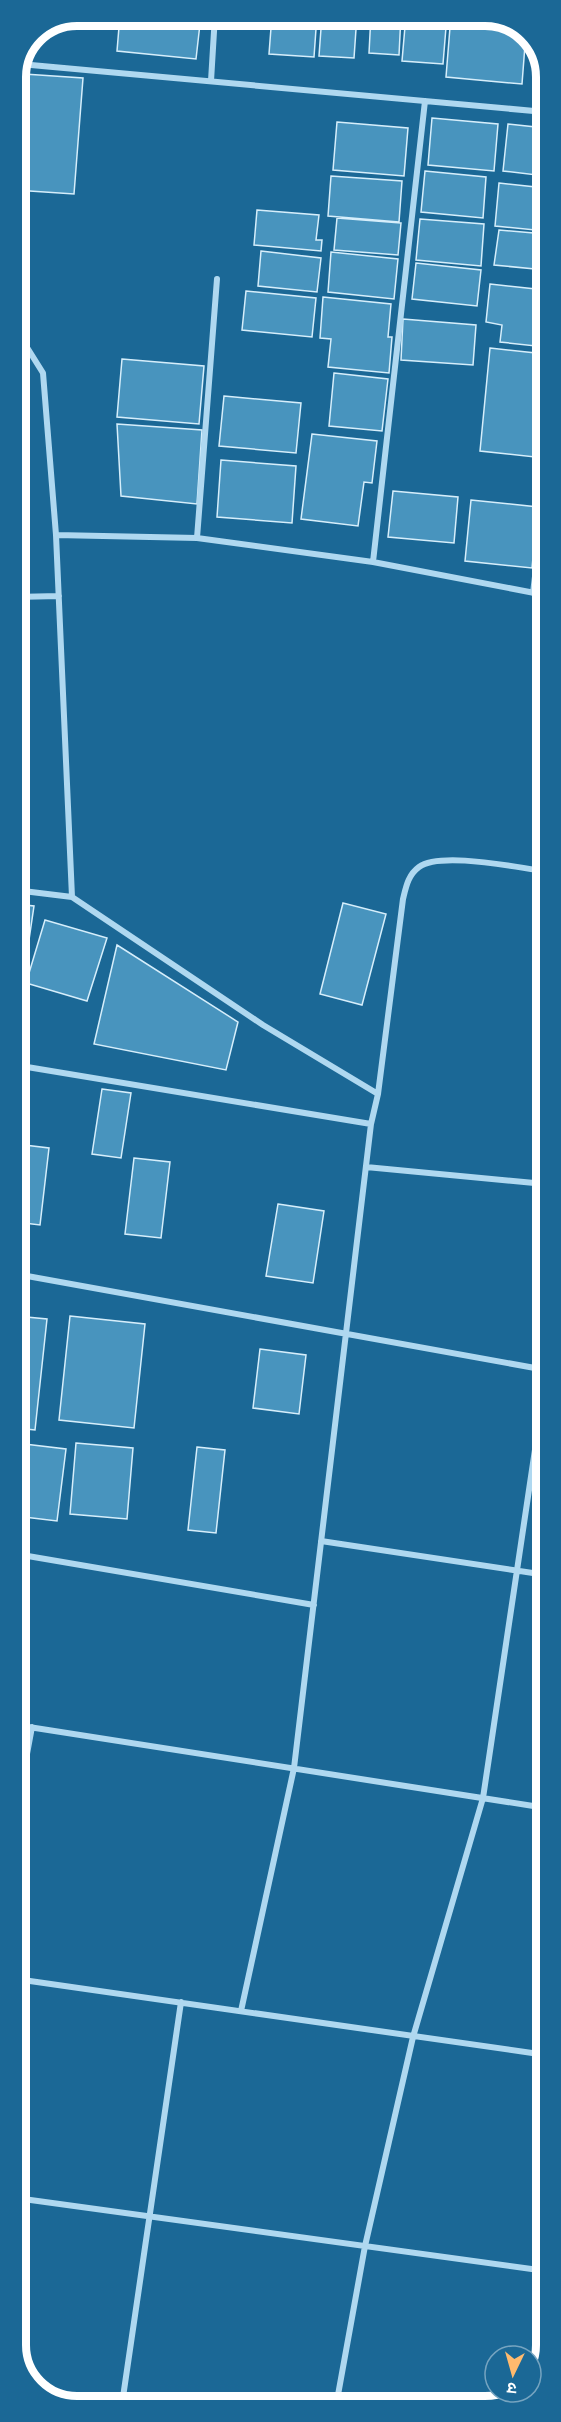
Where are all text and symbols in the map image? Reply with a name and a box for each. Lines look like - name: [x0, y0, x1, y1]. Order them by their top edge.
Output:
- north arrow: [483, 2344, 543, 2404]
- text: उ: [506, 2379, 517, 2399]

